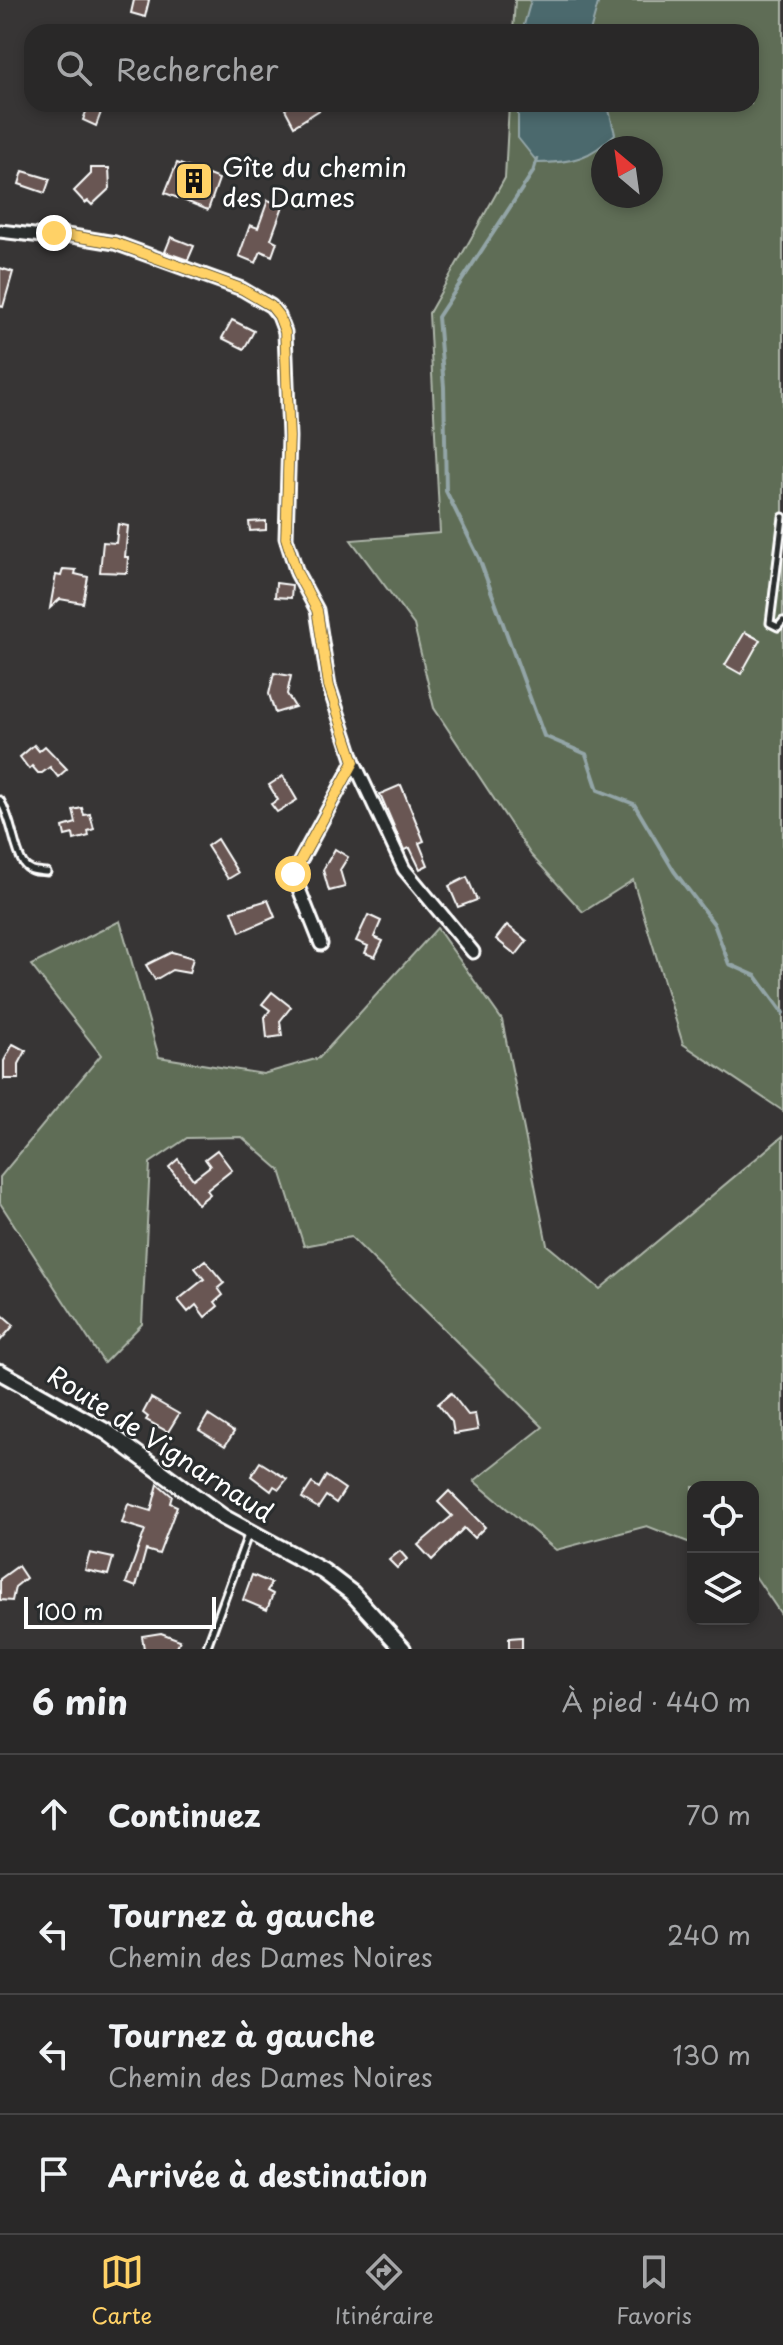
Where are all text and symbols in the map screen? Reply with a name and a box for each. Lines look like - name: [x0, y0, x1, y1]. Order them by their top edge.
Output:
- search box: [24, 24, 759, 112]
- icon: search: [52, 46, 96, 90]
- text: Rechercher: [116, 46, 279, 91]
- north arrow: [591, 136, 663, 208]
- place label: Gîte du chemin des Dames: [222, 147, 407, 216]
- building icon: Gîte du chemin des Dames: [173, 160, 215, 202]
- route end: [36, 215, 72, 251]
- route start: [275, 856, 311, 892]
- street label: Route de Vignarnaud: [40, 1355, 282, 1531]
- map controls: [687, 1481, 759, 1625]
- button: locate: [687, 1481, 759, 1553]
- button: layers: [687, 1553, 759, 1625]
- scale bar: [24, 1593, 216, 1629]
- text: 100 m: [36, 1594, 103, 1627]
- text: 6 min: [32, 1675, 128, 1727]
- text: À pied · 440 m: [562, 1682, 751, 1721]
- icon: ahead: [32, 1792, 76, 1836]
- text: Continuez: [108, 1792, 261, 1837]
- text: 70 m: [686, 1795, 751, 1834]
- text: Tournez à gauche: [108, 1892, 375, 1937]
- icon: left: [32, 1912, 76, 1956]
- text: 240 m: [667, 1915, 751, 1954]
- text: Chemin des Dames Noires: [108, 1937, 433, 1976]
- text: Tournez à gauche: [108, 2012, 375, 2057]
- icon: left: [32, 2032, 76, 2076]
- text: 130 m: [672, 2035, 751, 2074]
- text: Chemin des Dames Noires: [108, 2057, 433, 2096]
- icon: arrive: [32, 2152, 76, 2196]
- text: Arrivée à destination: [108, 2152, 428, 2197]
- tab: Carte: [91, 2250, 152, 2331]
- tab: Itinéraire: [335, 2250, 434, 2331]
- tab: Favoris: [616, 2250, 692, 2331]

